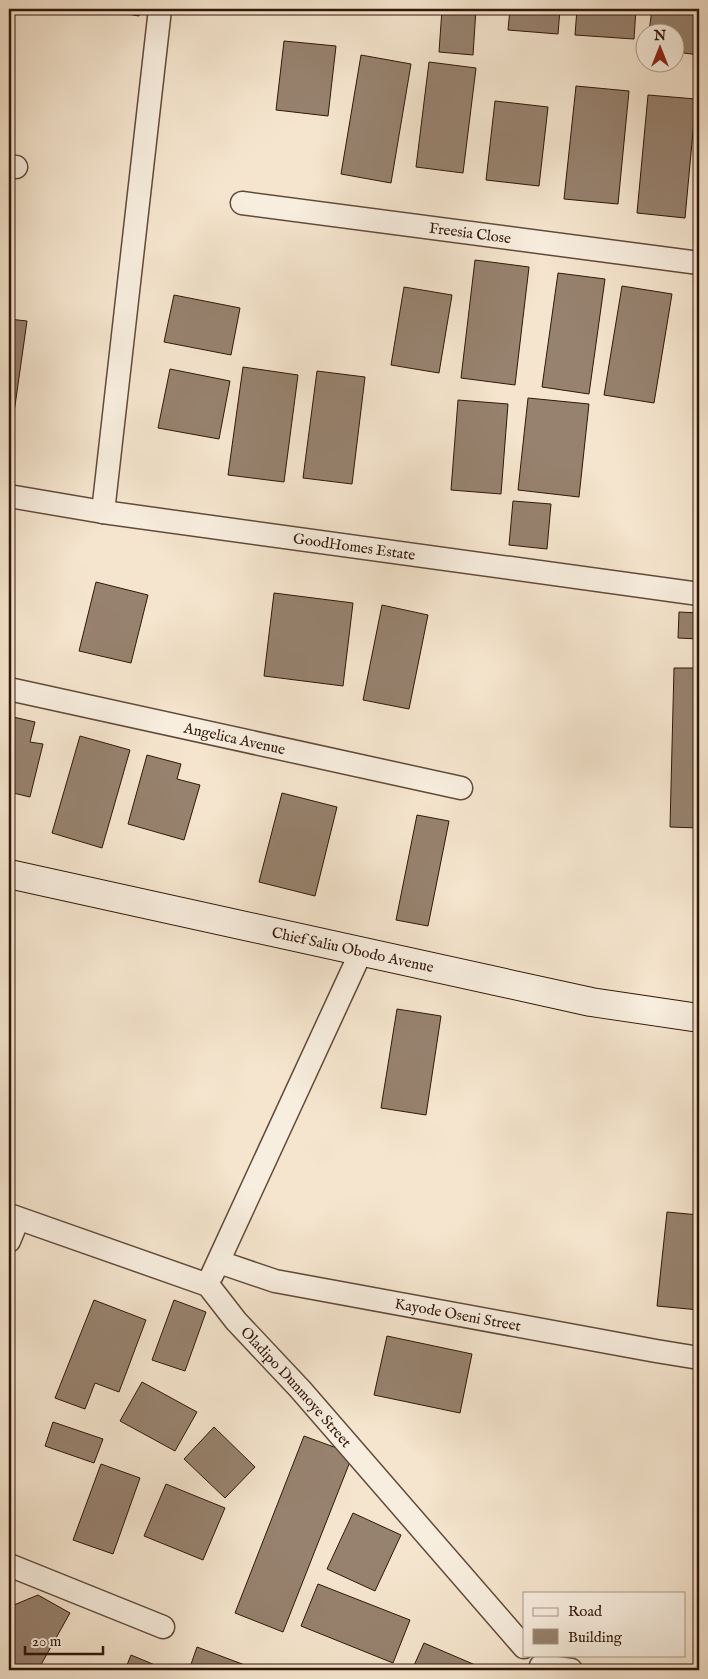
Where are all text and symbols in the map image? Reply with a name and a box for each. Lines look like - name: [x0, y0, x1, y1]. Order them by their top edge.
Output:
- north arrow: [636, 22, 686, 72]
- text: N: [653, 27, 666, 45]
- street label: Freesia Close: [428, 218, 512, 248]
- street label: GoodHomes Estate: [292, 529, 417, 564]
- street label: Angelica Avenue: [181, 718, 287, 759]
- street label: Chief Saliu Obodo Avenue: [270, 923, 436, 977]
- street label: Kayode Oseni Street: [393, 1294, 522, 1335]
- street label: Oladipo Dunmoye Street: [237, 1323, 356, 1451]
- legend: [523, 1592, 686, 1656]
- text: Road: [568, 1602, 603, 1621]
- scale bar: [25, 1624, 102, 1656]
- text: Building: [568, 1628, 623, 1647]
- text: 20 m: [32, 1632, 62, 1651]

